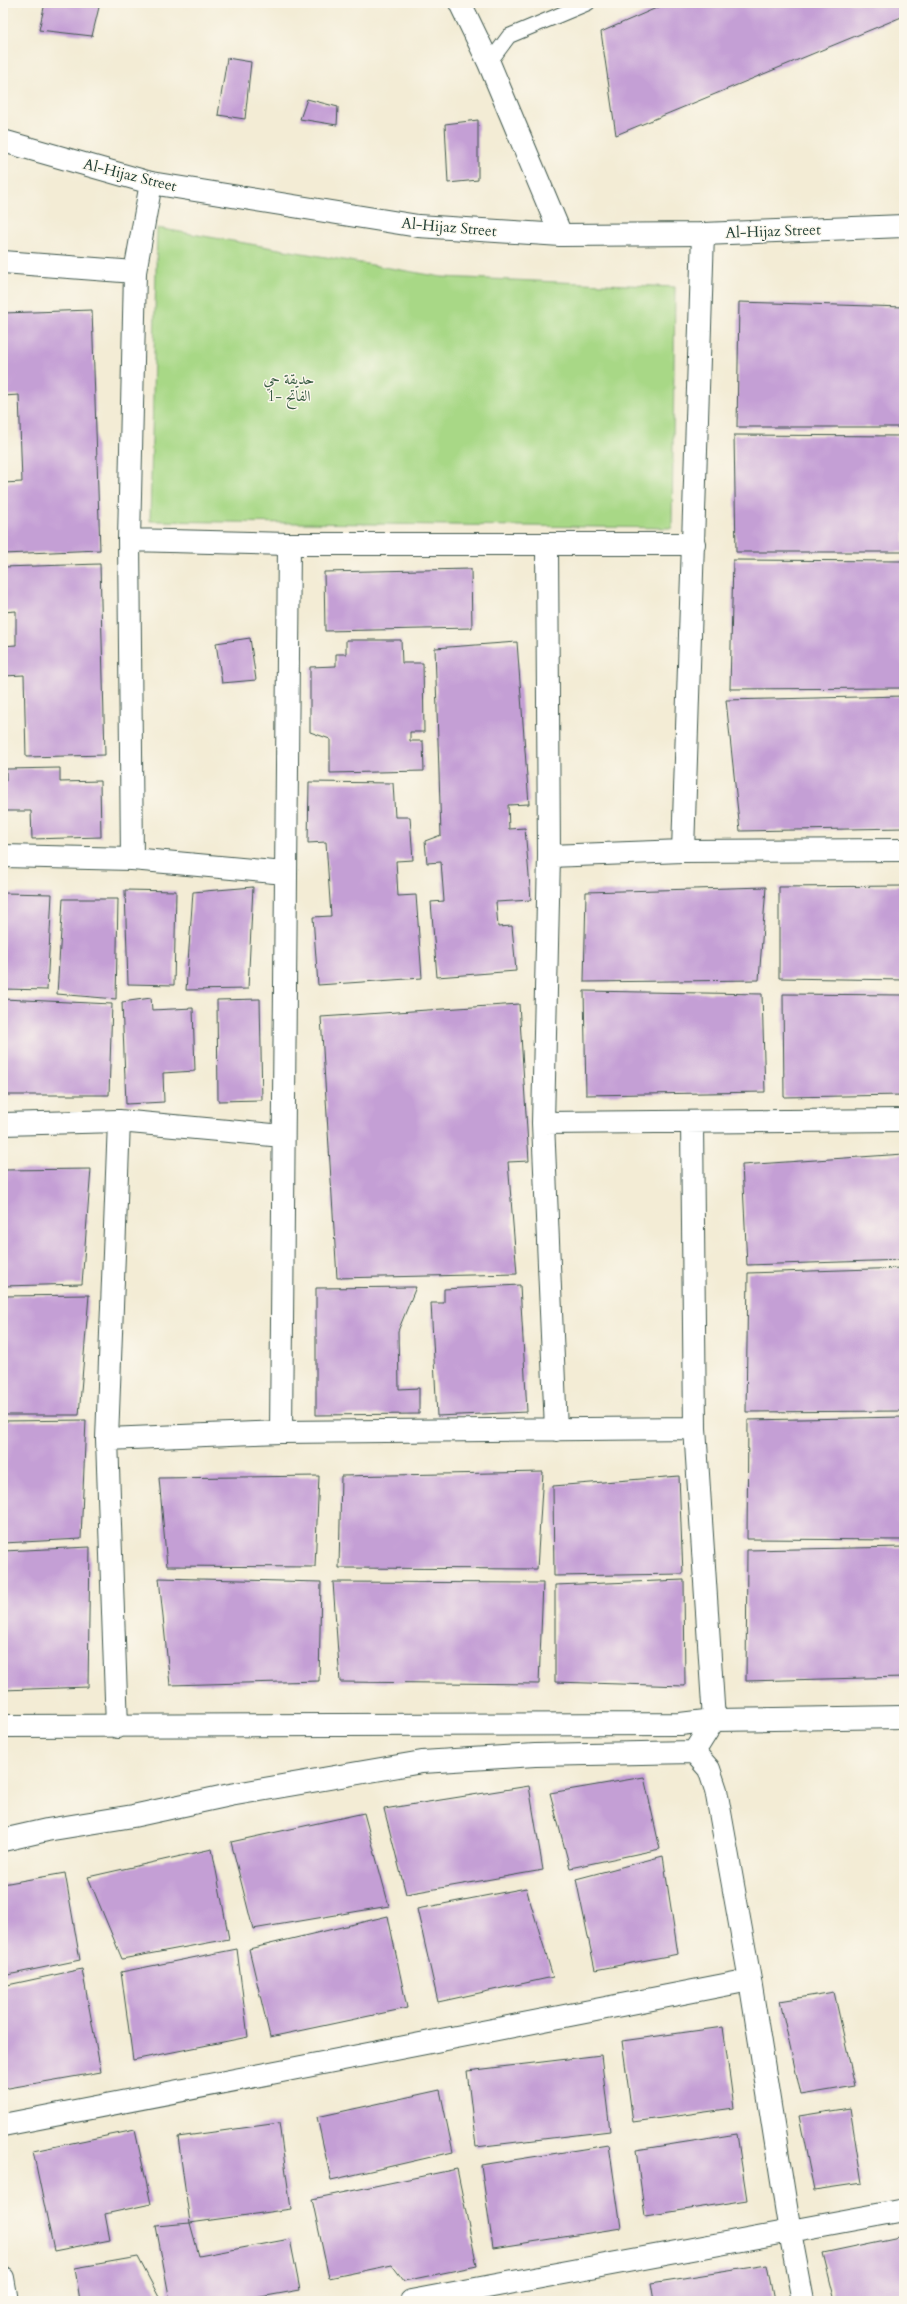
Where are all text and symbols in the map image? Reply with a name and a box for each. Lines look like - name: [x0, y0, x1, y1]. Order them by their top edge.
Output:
- street label: Al-Hijaz Street: [81, 154, 179, 196]
- street label: Al-Hijaz Street: [401, 213, 498, 241]
- street label: Al-Hijaz Street: [725, 219, 821, 243]
- park label: حديقة حي الفاتح -1: [264, 369, 314, 410]

